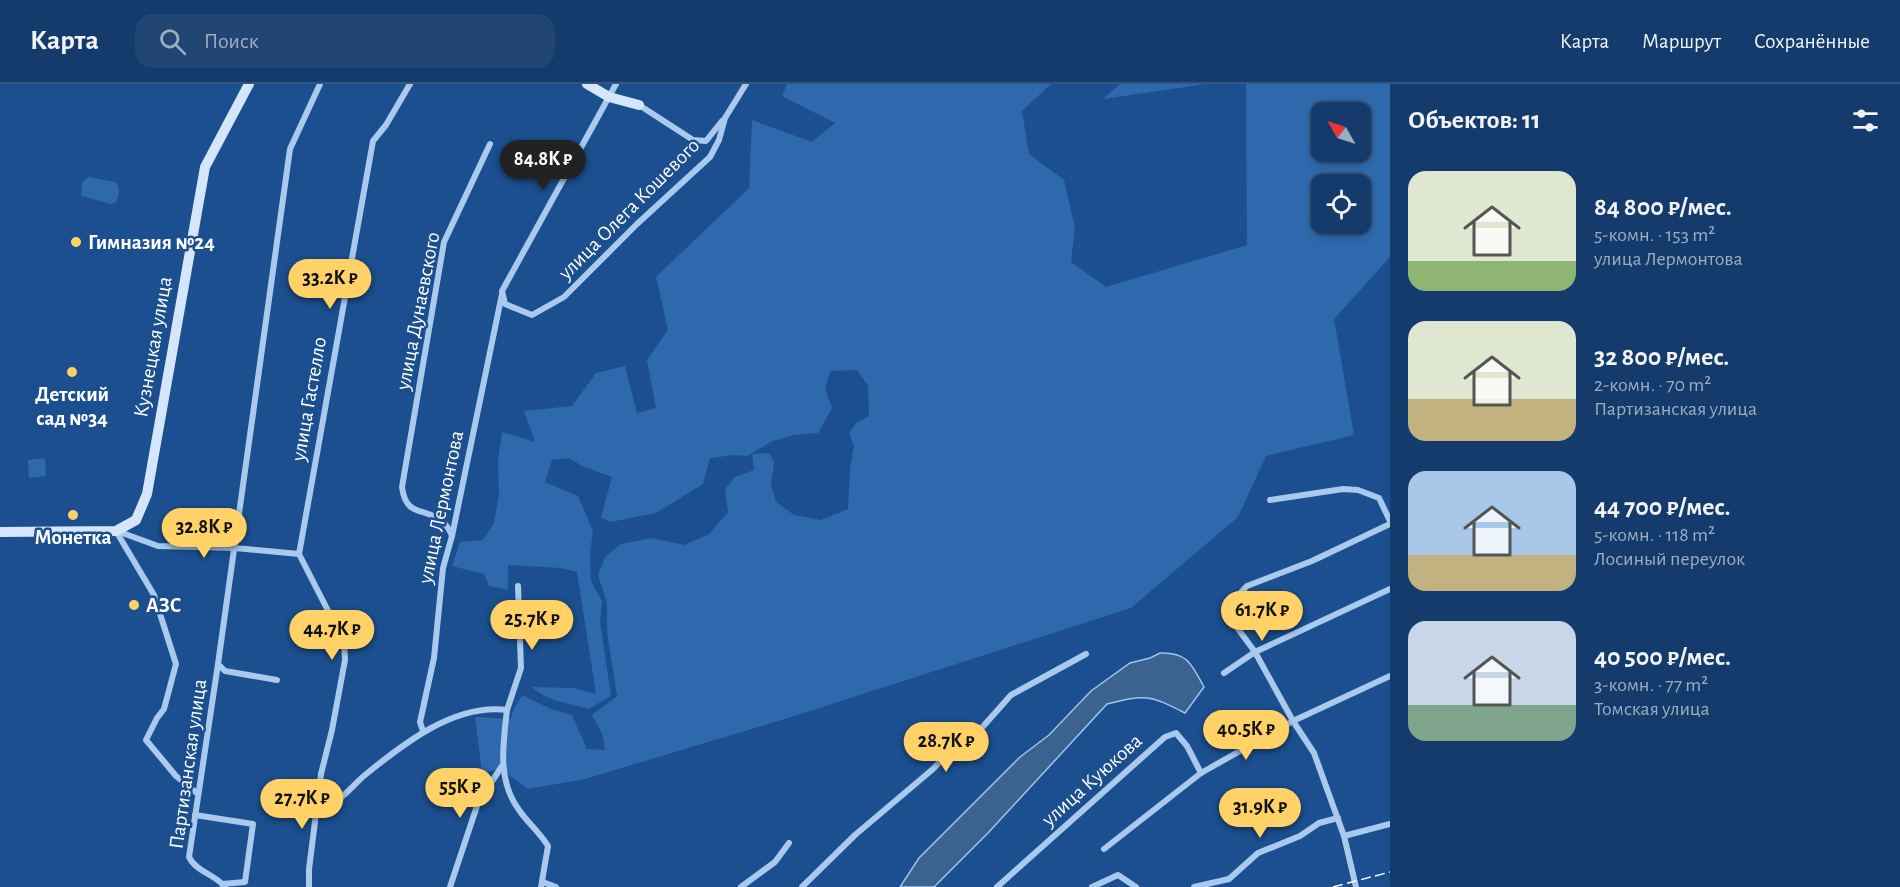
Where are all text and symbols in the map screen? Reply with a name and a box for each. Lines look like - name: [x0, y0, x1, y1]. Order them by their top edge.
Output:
- search box: [135, 14, 555, 68]
- icon: search: [156, 25, 189, 58]
- text: Карта: [30, 27, 99, 55]
- text: Поиск: [204, 30, 259, 52]
- text: Карта: [1560, 31, 1609, 52]
- text: Маршрут: [1642, 31, 1721, 52]
- text: Сохранённые: [1754, 31, 1870, 52]
- north arrow: [1311, 102, 1371, 162]
- map controls: [1311, 102, 1371, 234]
- icon: filters: [1849, 104, 1882, 137]
- text: Объектов: 11: [1408, 107, 1541, 133]
- street label: улица Олега Кошевого: [554, 134, 704, 284]
- pin: 84.8K ₽: [488, 140, 598, 191]
- text: 84.8K ₽: [514, 149, 572, 169]
- button: locate: [1311, 174, 1371, 234]
- text: 84 800 ₽/мес.: [1594, 194, 1732, 220]
- icon: home: [1456, 195, 1528, 267]
- text: 5-комн. · 153 m²: [1594, 225, 1715, 245]
- street label: улица Дунаевского: [392, 230, 444, 393]
- place label: Гимназия №24: [88, 232, 215, 253]
- marker: Гимназия №24: [69, 235, 83, 249]
- text: улица Лермонтова: [1594, 249, 1743, 269]
- pin: 33.2K ₽: [275, 259, 385, 310]
- text: 33.2K ₽: [302, 268, 358, 288]
- street label: Кузнецкая улица: [130, 275, 176, 419]
- street label: улица Гастелло: [288, 335, 330, 464]
- text: 32 800 ₽/мес.: [1594, 344, 1729, 370]
- icon: home: [1456, 345, 1528, 417]
- marker: Детский сад №34: [65, 365, 79, 379]
- text: 2-комн. · 70 m²: [1594, 375, 1711, 395]
- place label: Детский сад №34: [35, 384, 109, 429]
- text: Партизанская улица: [1594, 399, 1757, 419]
- street label: улица Лермонтова: [414, 428, 468, 587]
- text: 44 700 ₽/мес.: [1594, 494, 1730, 520]
- icon: home: [1456, 495, 1528, 567]
- marker: Монетка: [66, 508, 80, 522]
- pin: 32.8K ₽: [149, 508, 259, 559]
- text: 32.8K ₽: [176, 517, 232, 537]
- text: 5-комн. · 118 m²: [1594, 525, 1715, 545]
- place label: Монетка: [35, 527, 111, 548]
- text: Лосиный переулок: [1594, 549, 1745, 569]
- pin: 61.7K ₽: [1207, 591, 1317, 642]
- place label: АЗС: [146, 595, 181, 616]
- marker: АЗС: [127, 598, 141, 612]
- pin: 25.7K ₽: [477, 600, 587, 651]
- text: 61.7K ₽: [1235, 600, 1289, 620]
- text: 25.7K ₽: [504, 609, 560, 629]
- pin: 44.7K ₽: [277, 610, 387, 661]
- text: 44.7K ₽: [303, 619, 361, 639]
- text: 40 500 ₽/мес.: [1594, 644, 1731, 670]
- icon: home: [1456, 645, 1528, 717]
- text: 3-комн. · 77 m²: [1594, 675, 1708, 695]
- street label: Партизанская улица: [166, 677, 210, 850]
- text: Томская улица: [1594, 699, 1710, 719]
- pin: 40.5K ₽: [1191, 710, 1301, 761]
- text: 40.5K ₽: [1217, 719, 1275, 739]
- pin: 28.7K ₽: [891, 722, 1001, 773]
- street label: улица Куюкова: [1037, 730, 1146, 831]
- text: 28.7K ₽: [918, 731, 974, 751]
- pin: 55K ₽: [418, 768, 502, 819]
- text: 55K ₽: [439, 777, 481, 797]
- pin: 27.7K ₽: [247, 779, 357, 830]
- text: 27.7K ₽: [274, 788, 330, 808]
- pin: 31.9K ₽: [1205, 788, 1315, 839]
- text: 31.9K ₽: [1233, 797, 1287, 817]

